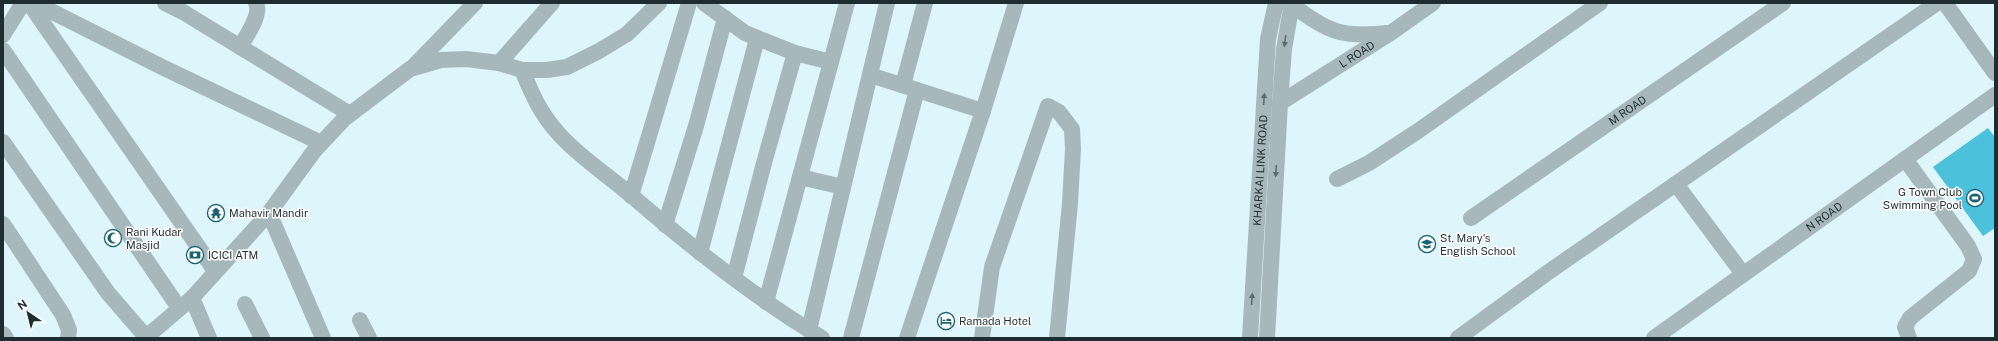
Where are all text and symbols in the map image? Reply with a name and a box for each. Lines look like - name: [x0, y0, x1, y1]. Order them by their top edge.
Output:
- one-way arrow: [1281, 35, 1288, 47]
- street label: L ROAD: [1337, 38, 1377, 70]
- one-way arrow: [1260, 93, 1267, 105]
- street label: M ROAD: [1606, 93, 1649, 127]
- street label: KHARKAI LINK ROAD: [1251, 114, 1269, 226]
- one-way arrow: [1272, 165, 1279, 177]
- place label: G Town Club Swimming Pool: [1883, 186, 1962, 211]
- sports icon: G Town Club Swimming Pool: [1965, 188, 1985, 208]
- street label: N ROAD: [1804, 200, 1845, 234]
- temple icon: Mahavir Mandir: [206, 203, 226, 223]
- place label: Mahavir Mandir: [229, 207, 308, 219]
- place label: Rani Kudar Masjid: [126, 226, 182, 251]
- mosque icon: Rani Kudar Masjid: [103, 228, 123, 248]
- place label: St. Mary's English School: [1440, 232, 1516, 257]
- school or university icon: St. Mary's English School: [1417, 234, 1437, 254]
- bank icon: ICICI ATM: [185, 245, 205, 265]
- place label: ICICI ATM: [208, 249, 258, 261]
- north arrow: [8, 293, 48, 333]
- one-way arrow: [1249, 293, 1256, 305]
- text: N: [15, 297, 29, 312]
- hotel icon: Ramada Hotel: [936, 311, 956, 331]
- place label: Ramada Hotel: [959, 315, 1031, 327]

